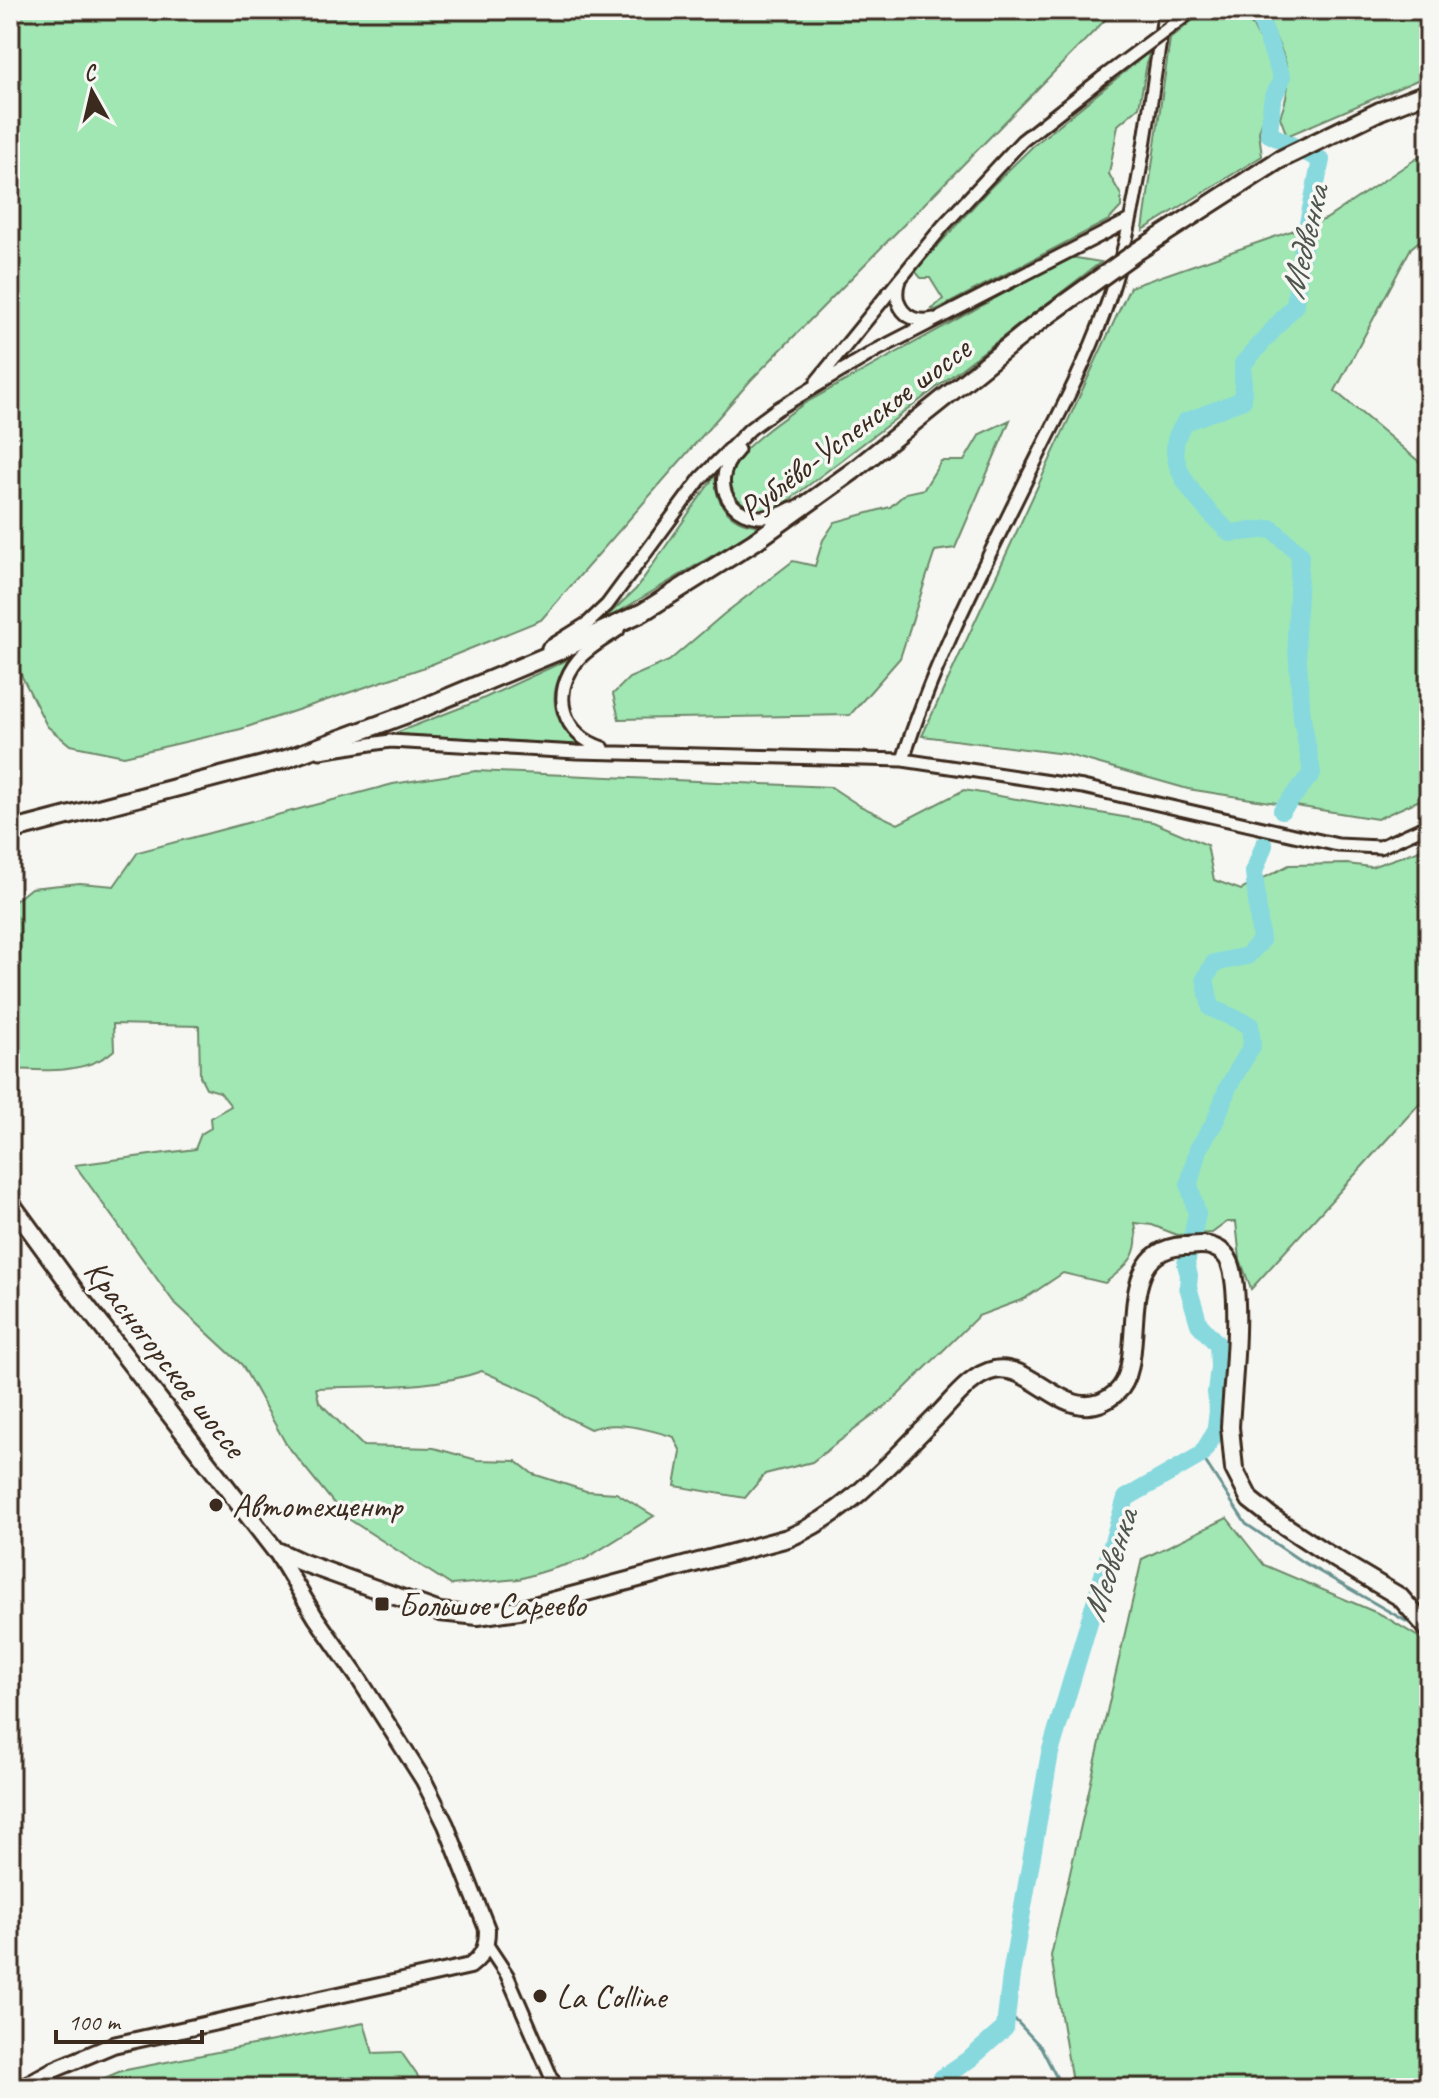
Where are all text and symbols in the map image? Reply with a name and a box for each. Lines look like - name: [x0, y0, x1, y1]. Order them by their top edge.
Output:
- north arrow: [52, 52, 132, 132]
- text: С: [82, 58, 100, 88]
- water label: Медвенка: [1269, 177, 1340, 303]
- street label: Рублёво-Успенское шоссе: [730, 326, 980, 530]
- street label: Красногорское шоссе: [75, 1251, 258, 1468]
- place label: Автотехцентр: [232, 1484, 404, 1527]
- marker: Автотехцентр: [207, 1496, 225, 1514]
- water label: Медвенка: [1069, 1500, 1150, 1627]
- place label: Большое Сареево: [398, 1583, 588, 1626]
- marker: Большое Сареево: [373, 1595, 391, 1613]
- place label: La Colline: [556, 1975, 669, 2018]
- marker: La Colline: [531, 1987, 549, 2005]
- scale bar: [56, 1994, 202, 2044]
- text: 100 m: [68, 2007, 122, 2037]

